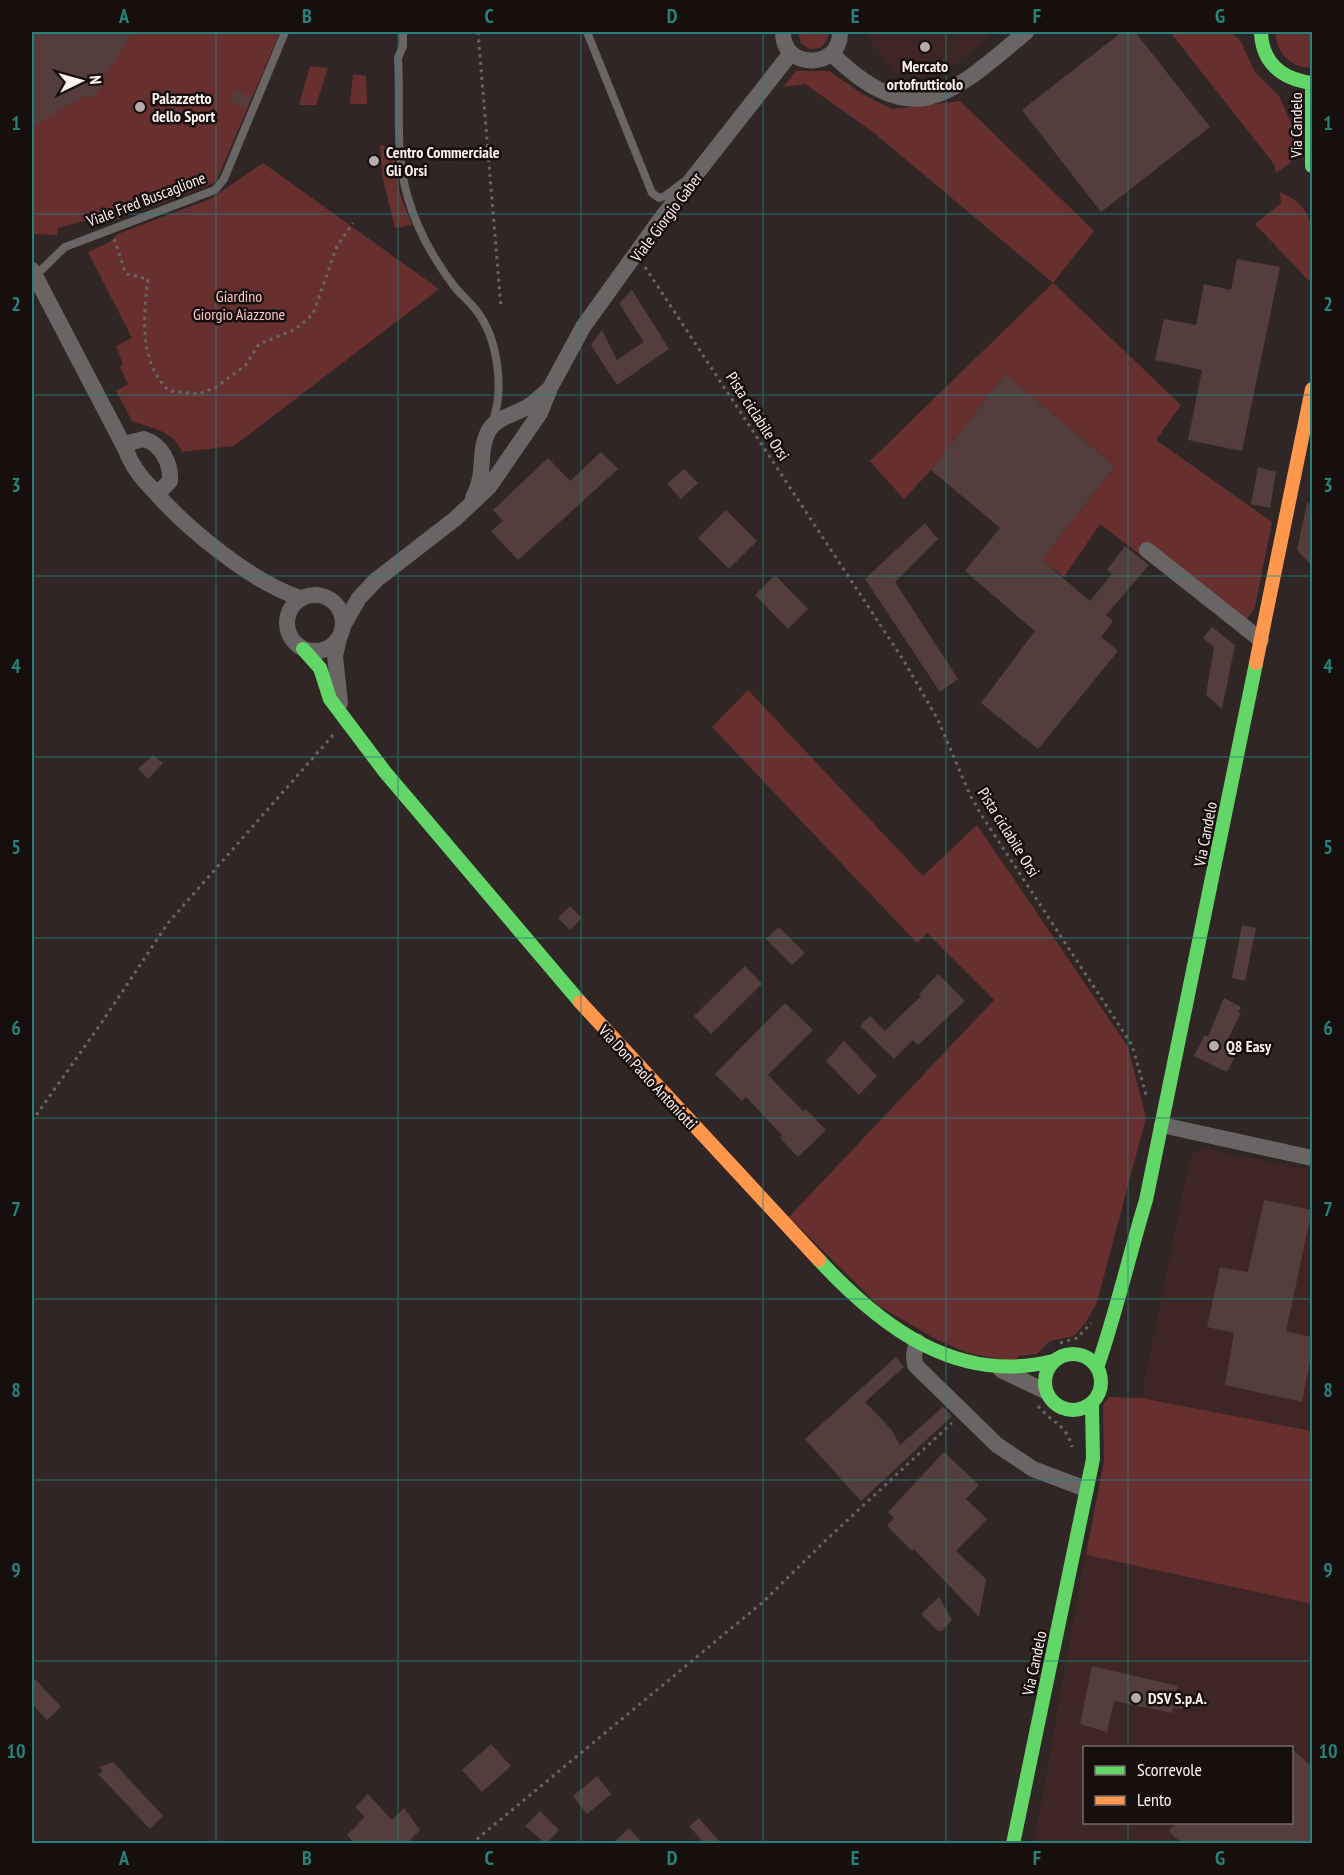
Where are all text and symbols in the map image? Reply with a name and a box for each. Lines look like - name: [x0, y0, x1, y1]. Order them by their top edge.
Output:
- text: A: [118, 3, 130, 29]
- text: B: [302, 3, 312, 29]
- text: C: [484, 3, 494, 29]
- text: D: [667, 3, 678, 29]
- text: E: [851, 3, 859, 29]
- text: F: [1033, 3, 1041, 29]
- text: G: [1215, 3, 1225, 29]
- marker: Mercato ortofrutticolo: [918, 40, 932, 54]
- north arrow: [51, 51, 111, 111]
- place label: Mercato ortofrutticolo: [887, 56, 963, 94]
- text: N: [86, 75, 106, 85]
- place label: Palazzetto dello Sport: [152, 88, 216, 126]
- street label: Via Candelo: [1286, 92, 1306, 159]
- marker: Palazzetto dello Sport: [133, 100, 147, 114]
- text: 1: [11, 110, 21, 136]
- text: 1: [1323, 110, 1333, 136]
- place label: Centro Commerciale Gli Orsi: [386, 142, 500, 180]
- marker: Centro Commerciale Gli Orsi: [367, 154, 381, 168]
- street label: Viale Fred Buscaglione: [83, 167, 208, 231]
- street label: Viale Giorgio Gaber: [625, 168, 706, 266]
- park label: Giardino Giorgio Aiazzone: [193, 286, 285, 324]
- text: 2: [11, 291, 21, 317]
- text: 2: [1323, 291, 1333, 317]
- street label: Pista ciclabile Orsi: [722, 368, 794, 464]
- text: 3: [11, 472, 21, 498]
- text: 3: [1323, 472, 1333, 498]
- text: 4: [11, 653, 21, 679]
- text: 4: [1323, 653, 1333, 679]
- street label: Pista ciclabile Orsi: [974, 784, 1044, 880]
- street label: Via Candelo: [1189, 800, 1221, 869]
- text: 5: [11, 834, 21, 860]
- text: 5: [1323, 834, 1333, 860]
- text: 6: [11, 1015, 21, 1041]
- text: 6: [1323, 1015, 1333, 1041]
- street label: Via Don Paolo Antoniotti: [594, 1020, 702, 1133]
- place label: Q8 Easy: [1226, 1036, 1272, 1056]
- marker: Q8 Easy: [1207, 1039, 1221, 1053]
- text: 7: [11, 1196, 21, 1222]
- text: 7: [1323, 1196, 1333, 1222]
- text: 8: [11, 1377, 21, 1403]
- text: 8: [1323, 1377, 1333, 1403]
- text: 9: [11, 1557, 21, 1583]
- text: 9: [1323, 1557, 1333, 1583]
- street label: Via Candelo: [1017, 1629, 1051, 1698]
- place label: DSV S.p.A.: [1148, 1688, 1207, 1708]
- marker: DSV S.p.A.: [1129, 1691, 1143, 1705]
- text: 10: [6, 1738, 26, 1764]
- text: 10: [1318, 1738, 1338, 1764]
- legend: [1083, 1746, 1293, 1824]
- text: Scorrevole: [1137, 1758, 1202, 1781]
- text: Lento: [1137, 1788, 1172, 1811]
- text: A: [118, 1845, 130, 1871]
- text: B: [302, 1845, 312, 1871]
- text: C: [484, 1845, 494, 1871]
- text: D: [667, 1845, 678, 1871]
- text: E: [851, 1845, 859, 1871]
- text: F: [1033, 1845, 1041, 1871]
- text: G: [1215, 1845, 1225, 1871]

